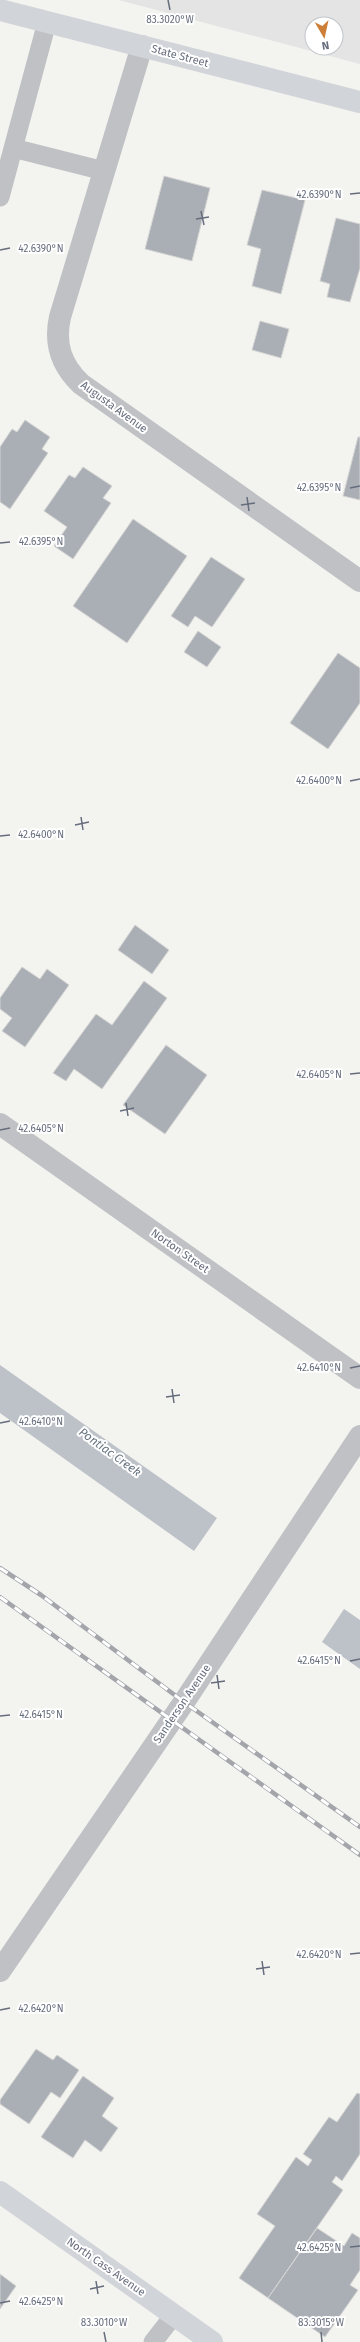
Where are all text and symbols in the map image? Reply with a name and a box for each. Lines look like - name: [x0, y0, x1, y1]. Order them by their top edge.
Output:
- text: 83.3020°W: [146, 14, 194, 26]
- north arrow: [304, 16, 344, 56]
- text: N: [321, 38, 330, 52]
- street label: State Street: [150, 42, 210, 70]
- text: 42.6390°N: [296, 189, 342, 201]
- text: 42.6390°N: [18, 243, 64, 255]
- street label: Augusta Avenue: [78, 378, 150, 436]
- text: 42.6395°N: [297, 482, 341, 494]
- text: 42.6395°N: [19, 536, 63, 548]
- text: 42.6400°N: [296, 775, 342, 787]
- text: 42.6400°N: [18, 829, 64, 841]
- text: 42.6405°N: [296, 1069, 342, 1081]
- text: 42.6405°N: [18, 1123, 64, 1135]
- street label: Norton Street: [149, 1226, 211, 1276]
- text: 42.6410°N: [297, 1362, 341, 1374]
- text: 42.6410°N: [19, 1416, 63, 1428]
- water label: Pontiac Creek: [76, 1425, 144, 1479]
- text: 42.6415°N: [297, 1655, 341, 1667]
- street label: Sanderson Avenue: [151, 1662, 213, 1746]
- text: 42.6415°N: [19, 1709, 63, 1721]
- text: 42.6420°N: [296, 1949, 342, 1961]
- text: 42.6420°N: [18, 2003, 64, 2015]
- street label: North Cass Avenue: [64, 2235, 148, 2299]
- text: 42.6425°N: [297, 2242, 341, 2254]
- text: 42.6425°N: [19, 2296, 63, 2308]
- text: 83.3010°W: [81, 2317, 128, 2329]
- text: 83.3015°W: [298, 2317, 345, 2329]

